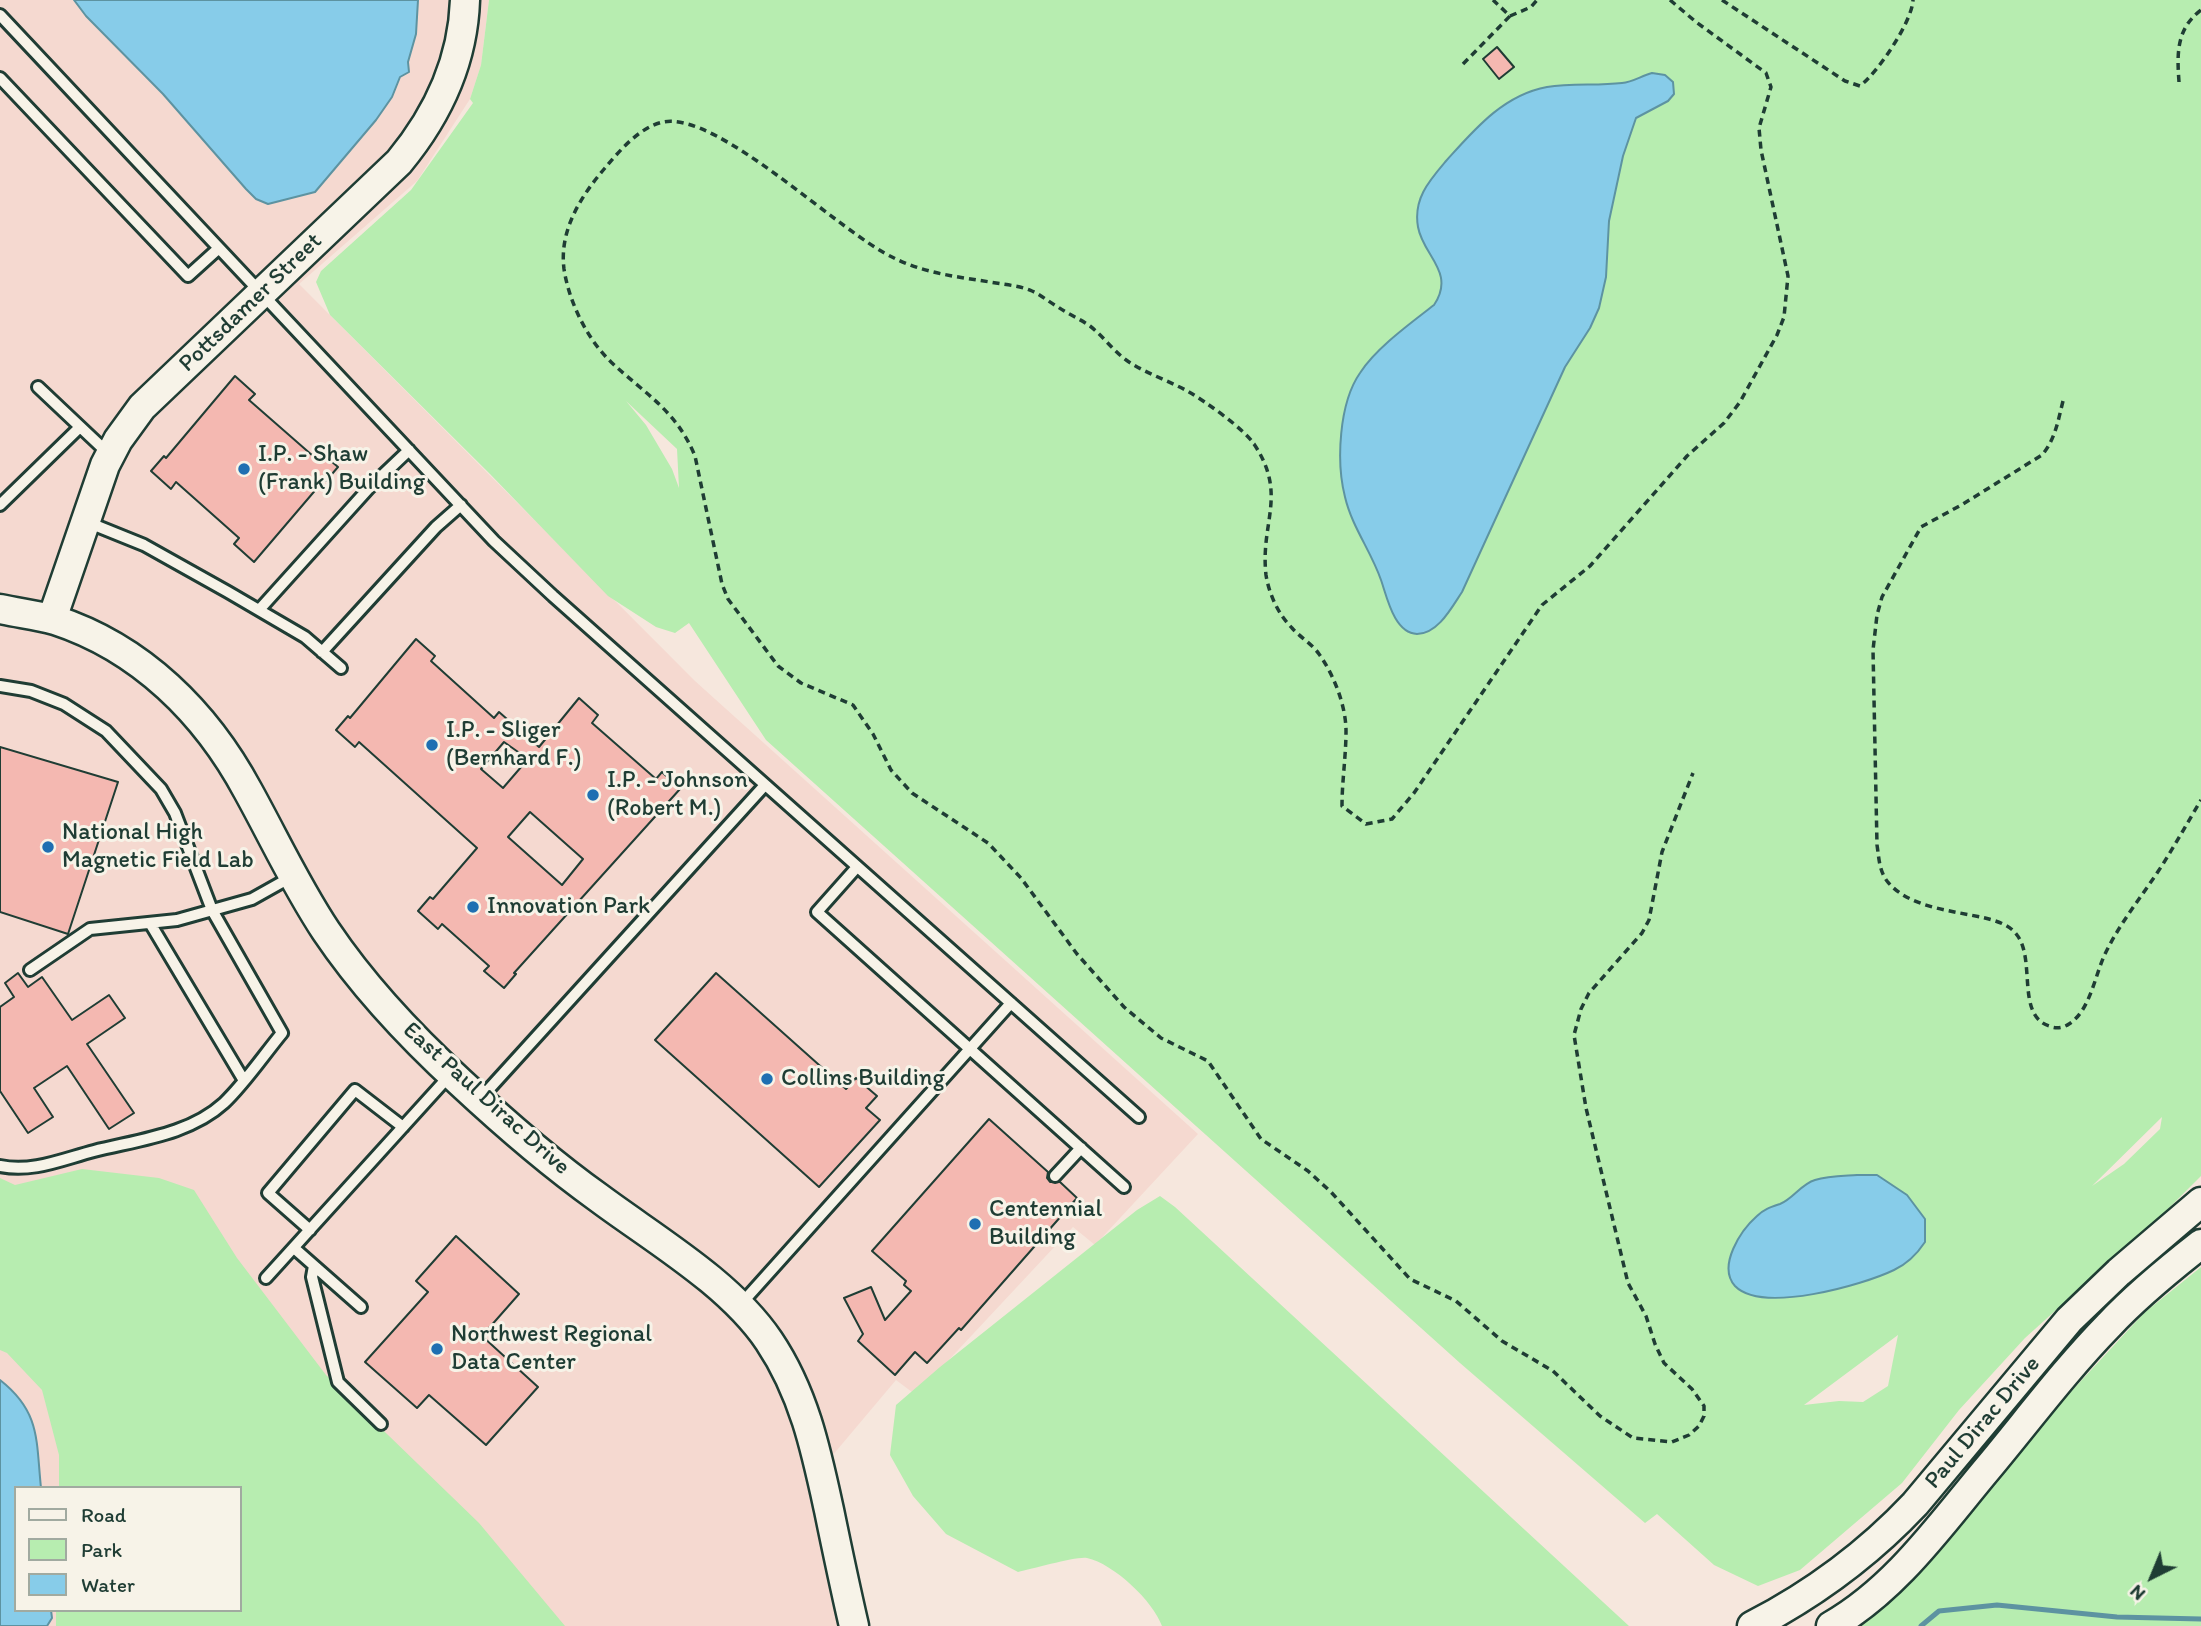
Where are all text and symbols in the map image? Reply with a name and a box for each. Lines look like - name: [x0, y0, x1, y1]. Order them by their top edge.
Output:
- street label: Pottsdamer Street: [173, 227, 329, 379]
- place label: I.P. - Shaw (Frank) Building: [258, 441, 425, 497]
- marker: I.P. - Shaw (Frank) Building: [236, 461, 252, 477]
- place label: I.P. - Sliger (Bernhard F.): [446, 717, 581, 773]
- marker: I.P. - Sliger (Bernhard F.): [424, 737, 440, 753]
- place label: I.P. - Johnson (Robert M.): [607, 767, 748, 823]
- marker: I.P. - Johnson (Robert M.): [585, 787, 601, 803]
- place label: National High Magnetic Field Lab: [62, 819, 254, 875]
- marker: National High Magnetic Field Lab: [40, 839, 56, 855]
- place label: Innovation Park: [487, 893, 650, 921]
- marker: Innovation Park: [465, 899, 481, 915]
- street label: East Paul Dirac Drive: [396, 1016, 576, 1182]
- place label: Collins Building: [781, 1065, 945, 1093]
- marker: Collins Building: [759, 1071, 775, 1087]
- place label: Centennial Building: [989, 1196, 1102, 1252]
- marker: Centennial Building: [967, 1216, 983, 1232]
- place label: Northwest Regional Data Center: [451, 1321, 652, 1377]
- marker: Northwest Regional Data Center: [429, 1341, 445, 1357]
- street label: Paul Dirac Drive: [1919, 1351, 2047, 1495]
- legend: [14, 1486, 242, 1612]
- text: Road: [81, 1502, 126, 1527]
- text: Park: [81, 1537, 122, 1562]
- north arrow: [2117, 1542, 2187, 1612]
- text: Water: [81, 1572, 135, 1597]
- text: N: [2125, 1580, 2150, 1606]

